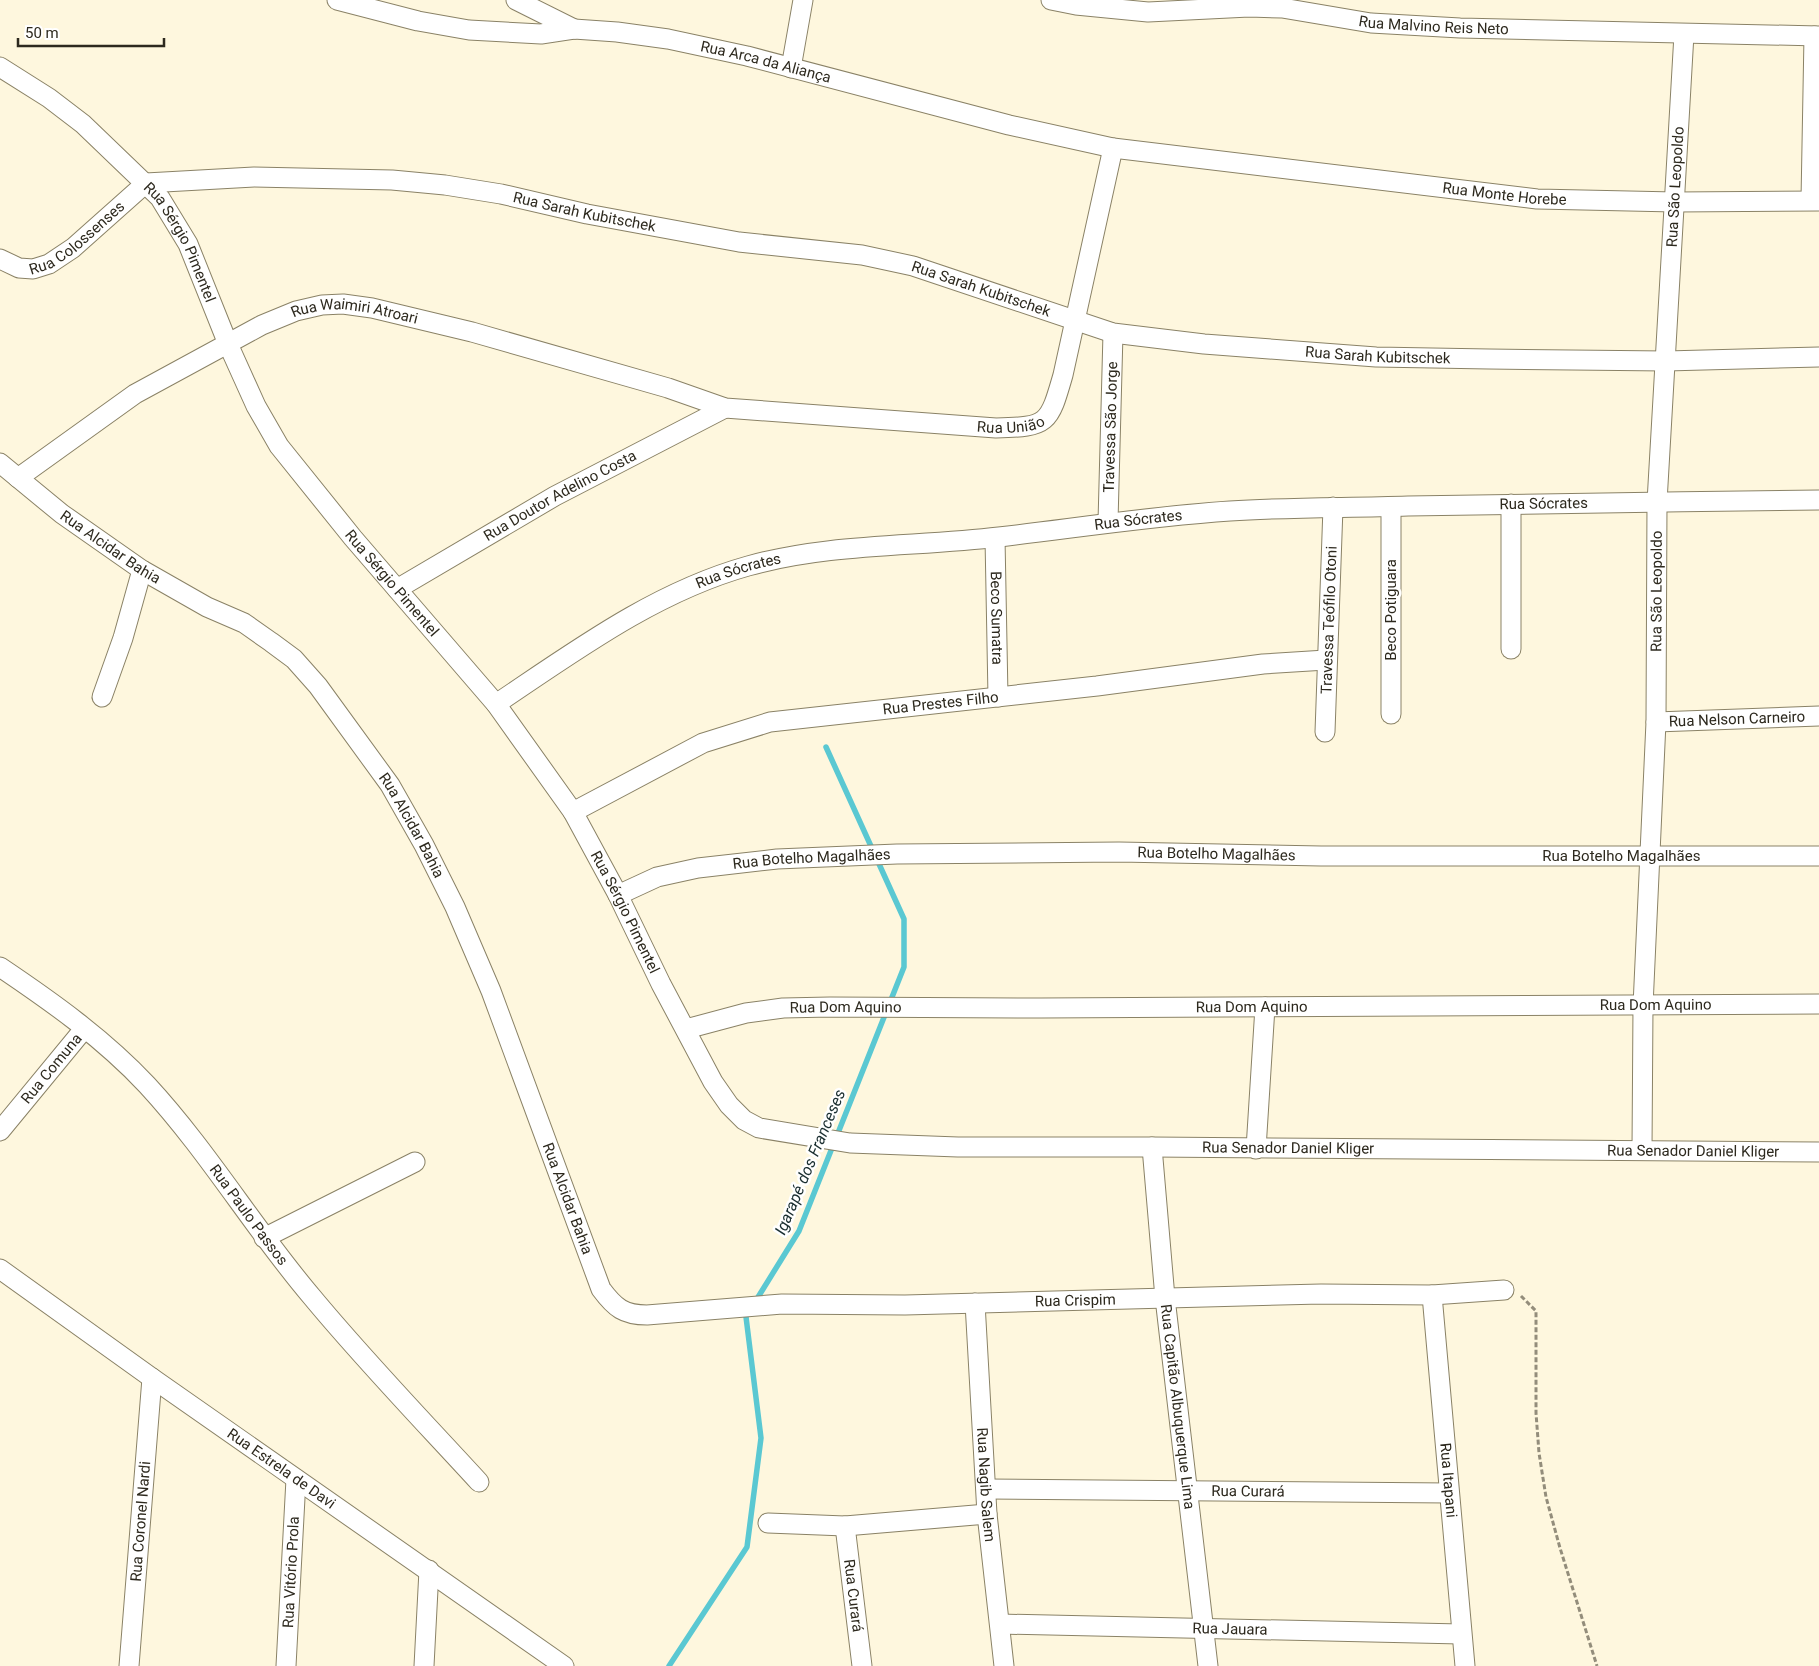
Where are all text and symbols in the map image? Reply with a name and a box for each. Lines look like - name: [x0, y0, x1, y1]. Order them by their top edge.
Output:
- street label: Rua Malvino Reis Neto: [1357, 12, 1509, 38]
- scale bar: [18, 15, 164, 47]
- text: 50 m: [25, 24, 59, 42]
- street label: Rua Arca da Aliança: [699, 37, 833, 87]
- street label: Rua São Leopoldo: [1663, 126, 1688, 248]
- street label: Rua Sérgio Pimentel: [140, 178, 219, 305]
- street label: Rua Monte Horebe: [1441, 179, 1567, 209]
- street label: Rua Sarah Kubitschek: [511, 188, 658, 236]
- street label: Rua Colossenses: [27, 197, 128, 279]
- street label: Rua Sarah Kubitschek: [909, 257, 1053, 321]
- street label: Rua Waimiri Atroari: [288, 295, 420, 328]
- street label: Rua Sarah Kubitschek: [1304, 343, 1451, 367]
- street label: Travessa São Jorge: [1100, 361, 1121, 493]
- street label: Rua União: [976, 412, 1048, 437]
- street label: Rua Doutor Adelino Costa: [481, 446, 639, 545]
- street label: Rua Sócrates: [1499, 494, 1588, 513]
- street label: Rua Sócrates: [1093, 506, 1183, 534]
- street label: Rua Alcidar Bahia: [57, 507, 164, 588]
- street label: Rua Sérgio Pimentel: [341, 526, 443, 640]
- street label: Rua São Leopoldo: [1647, 531, 1666, 652]
- street label: Travessa Teófilo Otoni: [1317, 546, 1341, 694]
- street label: Rua Sócrates: [693, 549, 782, 592]
- street label: Beco Potiguara: [1382, 559, 1400, 661]
- street label: Beco Sumatra: [987, 571, 1006, 665]
- street label: Rua Prestes Filho: [882, 688, 999, 719]
- street label: Rua Nelson Carneiro: [1668, 708, 1806, 731]
- street label: Rua Alcidar Bahia: [375, 769, 448, 881]
- street label: Rua Botelho Magalhães: [1137, 843, 1296, 864]
- street label: Rua Botelho Magalhães: [732, 845, 891, 873]
- street label: Rua Botelho Magalhães: [1542, 847, 1700, 865]
- street label: Rua Sérgio Pimentel: [587, 848, 663, 976]
- street label: Rua Dom Aquino: [1600, 996, 1712, 1014]
- street label: Rua Dom Aquino: [789, 998, 902, 1017]
- street label: Rua Dom Aquino: [1196, 998, 1308, 1016]
- street label: Rua Comuna: [17, 1030, 86, 1107]
- water label: Igarapé dos Franceses: [771, 1086, 849, 1238]
- street label: Rua Senador Daniel Kliger: [1202, 1138, 1374, 1158]
- street label: Rua Alcidar Bahia: [539, 1140, 596, 1257]
- street label: Rua Senador Daniel Kliger: [1607, 1141, 1779, 1161]
- street label: Rua Paulo Passos: [206, 1161, 292, 1269]
- street label: Rua Crispim: [1035, 1290, 1116, 1311]
- street label: Rua Capitão Albuquerque Lima: [1157, 1303, 1199, 1510]
- street label: Rua Estrela de Davi: [224, 1424, 339, 1513]
- street label: Rua Nagib Salem: [973, 1427, 999, 1543]
- street label: Rua Itapani: [1436, 1442, 1461, 1519]
- street label: Rua Coronel Nardi: [127, 1460, 154, 1582]
- street label: Rua Curará: [1211, 1482, 1285, 1501]
- street label: Rua Vitório Prola: [279, 1516, 303, 1628]
- street label: Rua Curará: [840, 1558, 867, 1633]
- street label: Rua Jauara: [1192, 1619, 1268, 1639]

